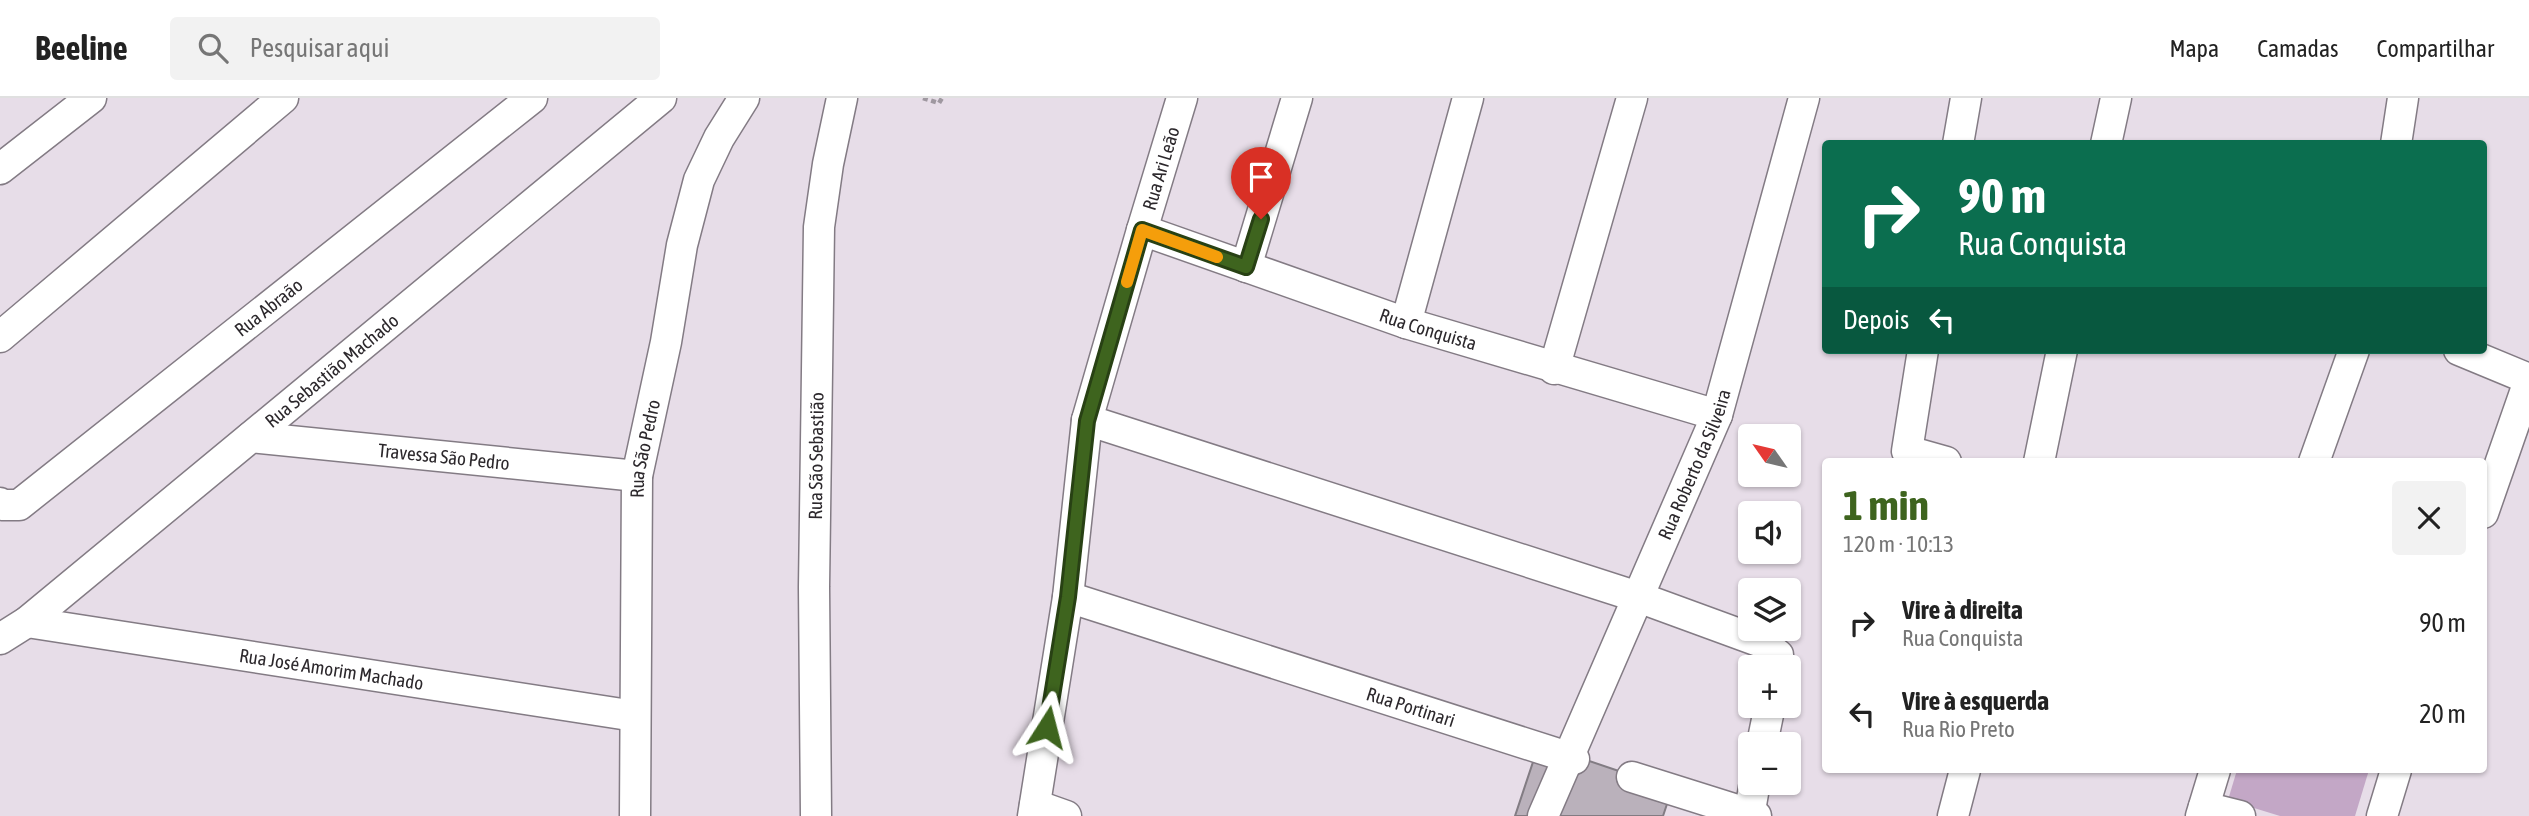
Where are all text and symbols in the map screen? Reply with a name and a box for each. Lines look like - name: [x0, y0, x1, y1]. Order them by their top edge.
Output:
- search box: [170, 17, 660, 80]
- text: Beeline: [35, 29, 128, 67]
- icon: search: [194, 29, 232, 67]
- text: Pesquisar aqui: [250, 33, 390, 63]
- text: Mapa: [2169, 35, 2219, 62]
- text: Camadas: [2257, 35, 2339, 62]
- text: Compartilhar: [2377, 35, 2494, 62]
- street label: Rua Ari Leão: [1138, 124, 1184, 213]
- pin: [1231, 147, 1291, 219]
- icon: arrive: [1242, 158, 1280, 196]
- text: 90 m: [1958, 167, 2046, 223]
- icon: right: [1843, 168, 1934, 259]
- text: Rua Conquista: [1958, 225, 2127, 262]
- street label: Rua Abraão: [230, 273, 307, 341]
- icon: left: [1923, 301, 1961, 339]
- street label: Rua Conquista: [1377, 304, 1479, 354]
- text: Depois: [1843, 305, 1909, 335]
- street label: Rua Sebastião Machado: [260, 309, 403, 432]
- street label: Rua Roberto da Silveira: [1653, 387, 1735, 543]
- street label: Rua São Sebastião: [804, 392, 828, 520]
- street label: Rua São Pedro: [626, 398, 664, 498]
- north arrow: [1738, 424, 1801, 486]
- map controls: [1738, 424, 1801, 795]
- street label: Travessa São Pedro: [377, 439, 511, 474]
- text: 1 min: [1843, 481, 1929, 529]
- button: close: [2392, 481, 2466, 555]
- button: sound: [1738, 501, 1801, 564]
- text: 120 m · 10:13: [1843, 531, 1954, 557]
- button: layers: [1738, 578, 1801, 641]
- text: Vire à direita: [1902, 595, 2023, 625]
- icon: right: [1843, 604, 1881, 642]
- text: 90 m: [2419, 608, 2466, 638]
- text: Rua Conquista: [1902, 625, 2024, 651]
- street label: Rua José Amorim Machado: [238, 644, 425, 694]
- button: +: [1738, 655, 1801, 718]
- street label: Rua Portinari: [1364, 682, 1458, 731]
- text: Vire à esquerda: [1902, 686, 2049, 716]
- position arrow: [1010, 690, 1084, 764]
- icon: left: [1843, 695, 1881, 733]
- text: 20 m: [2419, 699, 2466, 729]
- text: Rua Rio Preto: [1902, 716, 2015, 742]
- button: −: [1738, 732, 1801, 795]

